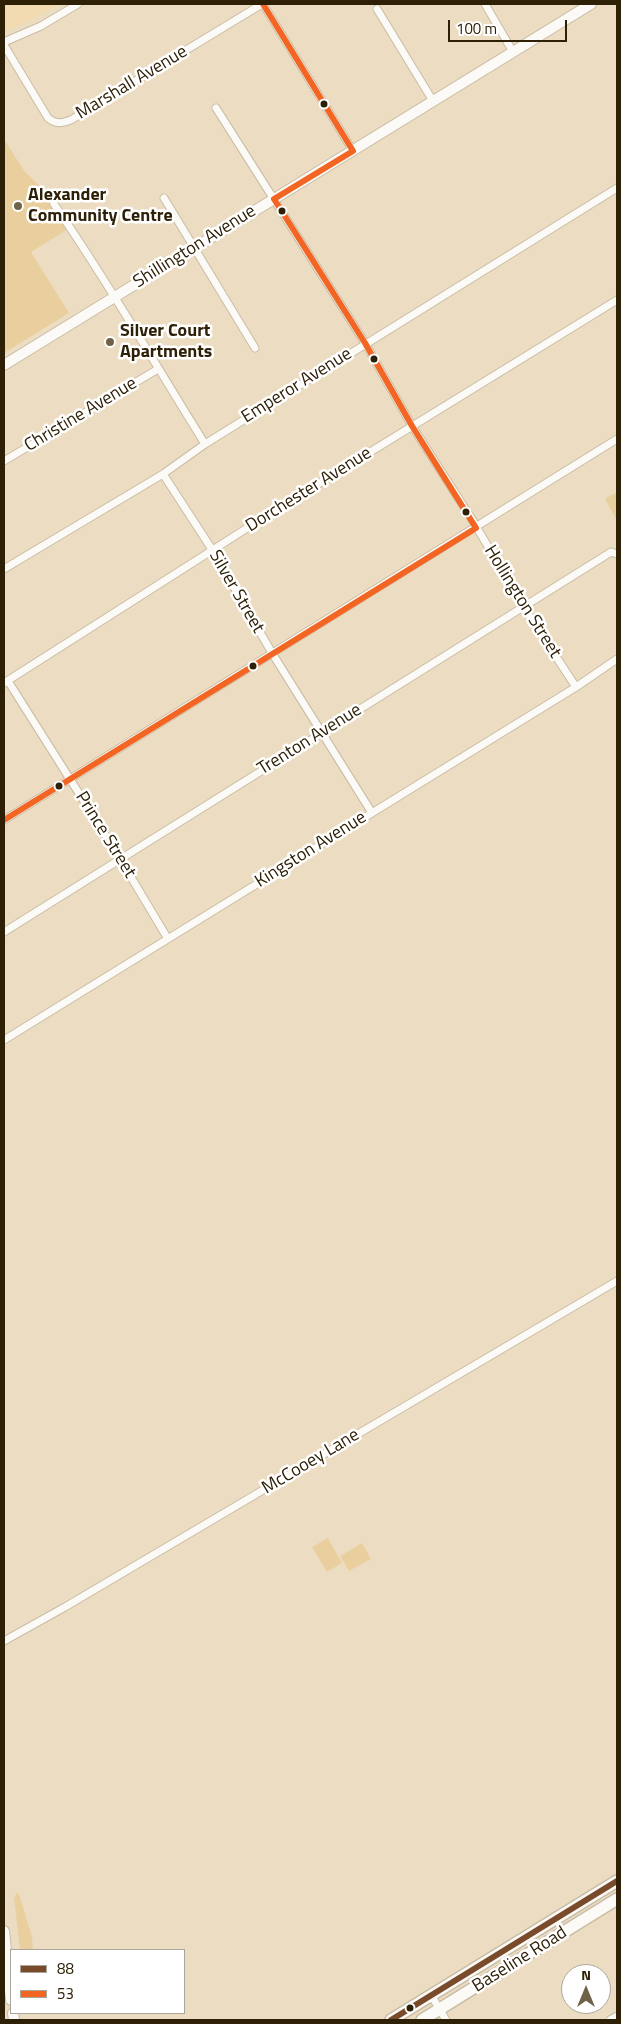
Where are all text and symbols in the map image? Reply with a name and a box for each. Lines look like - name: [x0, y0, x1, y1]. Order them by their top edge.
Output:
- scale bar: [451, 10, 570, 42]
- text: 100 m: [456, 17, 497, 40]
- street label: Marshall Avenue: [72, 41, 192, 125]
- unlabelled marker: [319, 99, 329, 109]
- place label: Alexander Community Centre: [28, 185, 173, 228]
- marker: Alexander Community Centre: [12, 200, 24, 212]
- street label: Shillington Avenue: [130, 201, 260, 293]
- unlabelled marker: [277, 206, 287, 216]
- place label: Silver Court Apartments: [120, 321, 212, 364]
- marker: Silver Court Apartments: [104, 336, 116, 348]
- street label: Emperor Avenue: [238, 344, 356, 428]
- unlabelled marker: [369, 354, 379, 364]
- street label: Christine Avenue: [21, 373, 141, 457]
- street label: Dorchester Avenue: [242, 443, 376, 537]
- unlabelled marker: [461, 507, 471, 517]
- street label: Hollington Street: [479, 542, 565, 662]
- street label: Silver Street: [204, 547, 268, 637]
- unlabelled marker: [248, 661, 258, 671]
- street label: Trenton Avenue: [254, 699, 366, 781]
- unlabelled marker: [54, 781, 64, 791]
- street label: Prince Street: [70, 788, 140, 882]
- street label: Kingston Avenue: [251, 807, 371, 893]
- street label: McCooey Lane: [259, 1425, 363, 1499]
- street label: Baseline Road: [469, 1922, 571, 1998]
- legend: [10, 1949, 185, 2014]
- text: 88: [57, 1957, 74, 1980]
- north arrow: [561, 1964, 611, 2014]
- text: N: [581, 1964, 591, 1985]
- text: 53: [57, 1982, 74, 2005]
- unlabelled marker: [405, 2003, 415, 2013]

